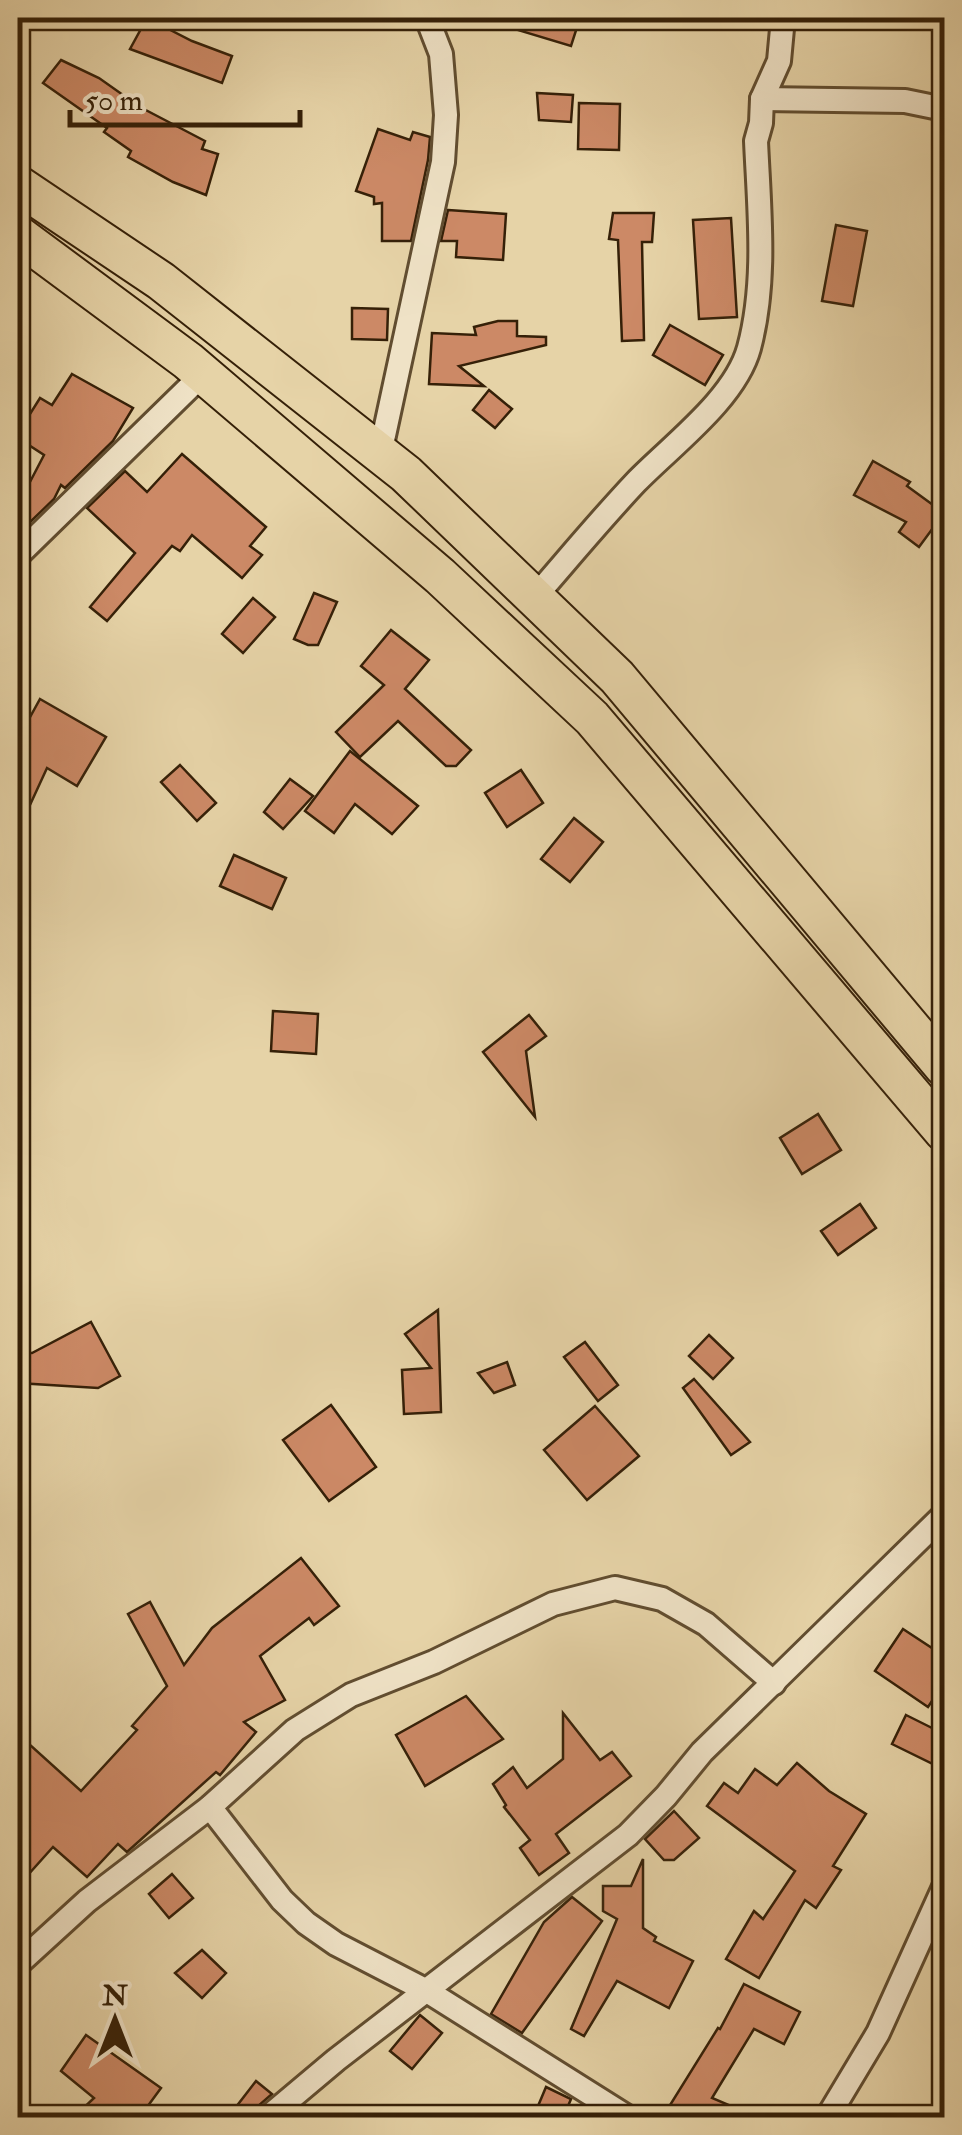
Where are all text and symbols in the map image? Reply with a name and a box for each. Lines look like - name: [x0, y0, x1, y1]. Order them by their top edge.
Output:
- scale bar: [70, 65, 300, 127]
- text: 50 m: [85, 82, 143, 119]
- north arrow: [65, 1970, 165, 2070]
- text: N: [101, 1979, 128, 2014]

